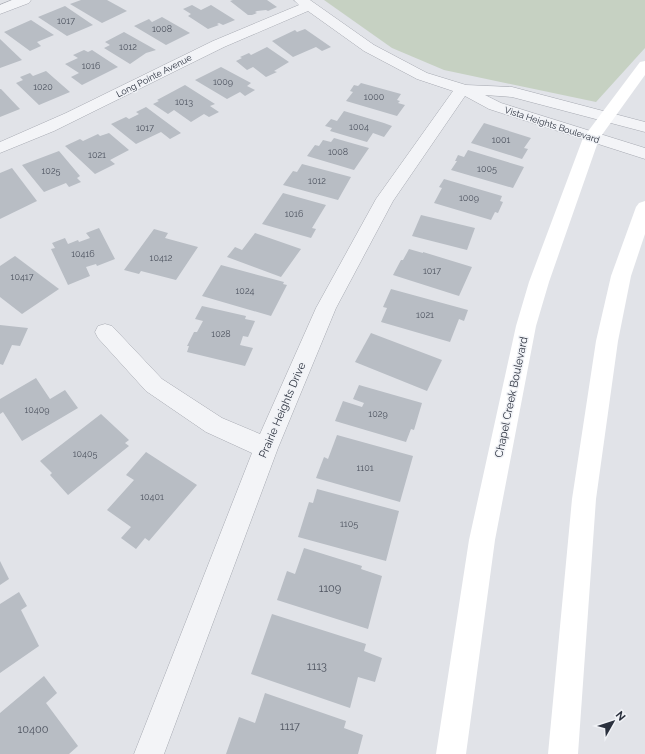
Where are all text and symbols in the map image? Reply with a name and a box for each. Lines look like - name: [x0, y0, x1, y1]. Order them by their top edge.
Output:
- house number: 1017: [57, 16, 75, 26]
- house number: 1008: [152, 24, 172, 34]
- house number: 1012: [119, 42, 137, 52]
- street label: Long Pointe Avenue: [115, 52, 194, 99]
- house number: 1016: [82, 61, 101, 71]
- house number: 1009: [213, 77, 233, 87]
- house number: 1020: [33, 82, 53, 92]
- house number: 1000: [364, 92, 385, 102]
- house number: 1013: [175, 97, 193, 107]
- street label: Vista Heights Boulevard: [503, 105, 601, 145]
- house number: 1004: [349, 122, 369, 132]
- house number: 1017: [136, 123, 154, 133]
- house number: 1001: [492, 135, 511, 145]
- house number: 1008: [328, 147, 348, 157]
- house number: 1021: [88, 150, 106, 160]
- house number: 1005: [477, 164, 497, 174]
- house number: 1025: [42, 166, 61, 176]
- house number: 1012: [308, 176, 326, 186]
- house number: 1009: [459, 193, 479, 203]
- house number: 1016: [285, 209, 304, 219]
- house number: 10416: [71, 249, 95, 259]
- house number: 10412: [150, 253, 173, 263]
- house number: 1017: [423, 266, 441, 276]
- house number: 10417: [11, 272, 34, 282]
- house number: 1024: [236, 286, 255, 296]
- house number: 1021: [416, 310, 434, 320]
- house number: 1028: [211, 329, 231, 339]
- street label: Chapel Creek Boulevard: [492, 335, 531, 459]
- street label: Prairie Heights Drive: [256, 360, 309, 460]
- house number: 10409: [24, 405, 50, 415]
- house number: 1029: [368, 409, 388, 419]
- house number: 10405: [73, 449, 97, 459]
- house number: 1101: [356, 463, 374, 473]
- house number: 10401: [140, 492, 164, 502]
- house number: 1105: [340, 519, 358, 529]
- house number: 1109: [319, 582, 341, 595]
- house number: 1113: [307, 660, 327, 673]
- north arrow: [593, 702, 633, 742]
- text: N: [613, 709, 628, 723]
- house number: 1117: [280, 720, 300, 733]
- house number: 10400: [18, 723, 49, 736]

